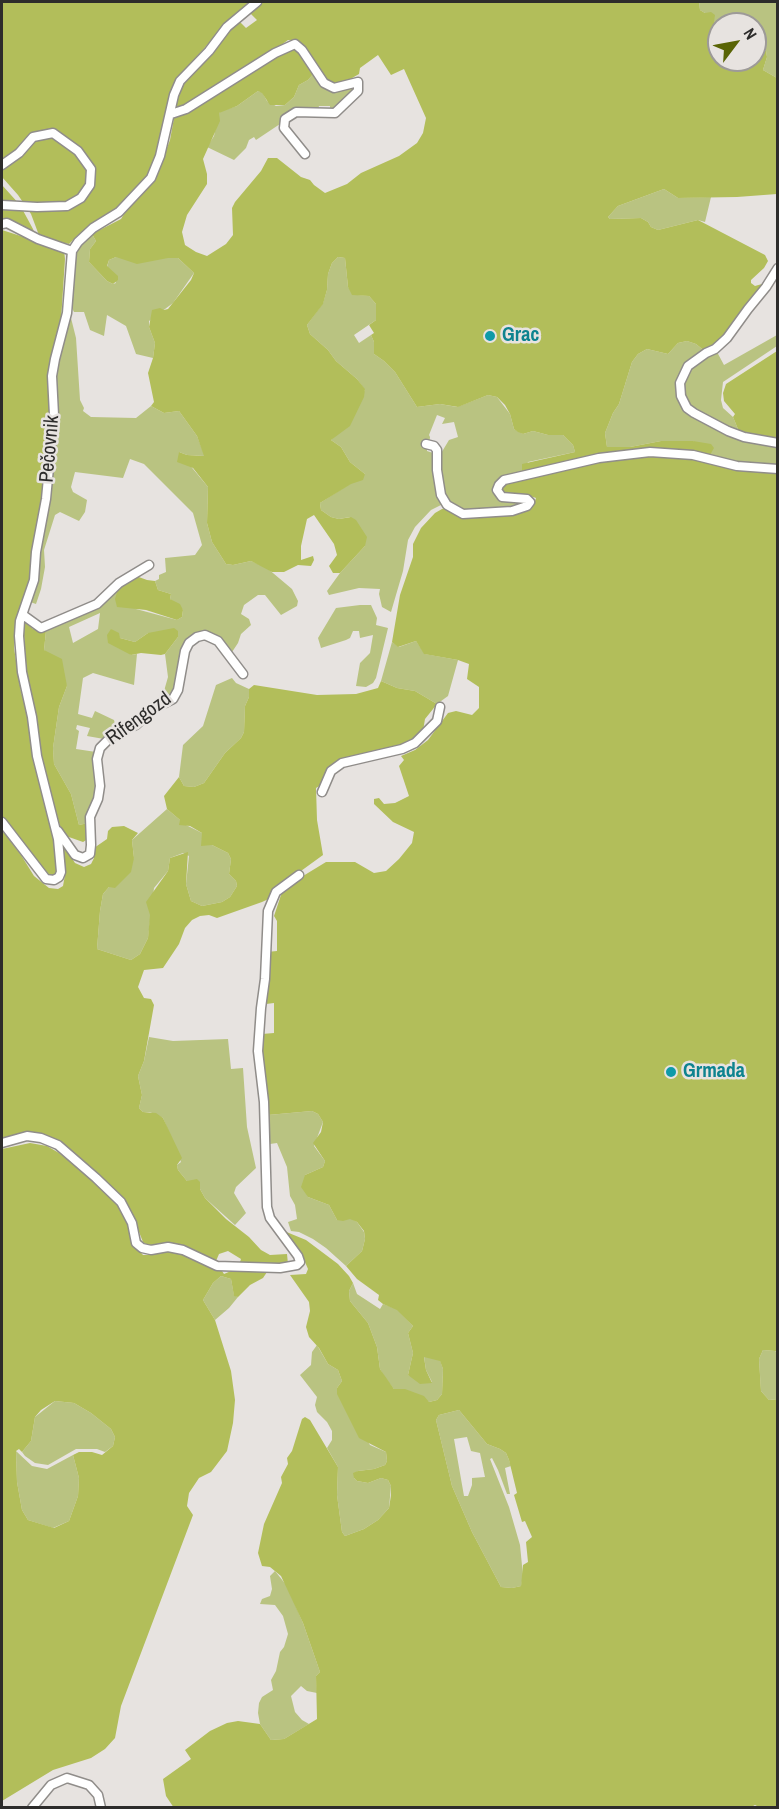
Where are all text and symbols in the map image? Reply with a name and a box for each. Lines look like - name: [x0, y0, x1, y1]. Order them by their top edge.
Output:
- north arrow: [707, 12, 767, 72]
- text: N: [739, 24, 762, 43]
- place label: Grac: [502, 324, 539, 348]
- marker: Grac: [483, 329, 497, 343]
- street label: Pečovnik: [35, 414, 65, 484]
- street label: Rifengozd: [102, 687, 176, 751]
- place label: Grmada: [683, 1060, 745, 1084]
- marker: Grmada: [664, 1065, 678, 1079]

